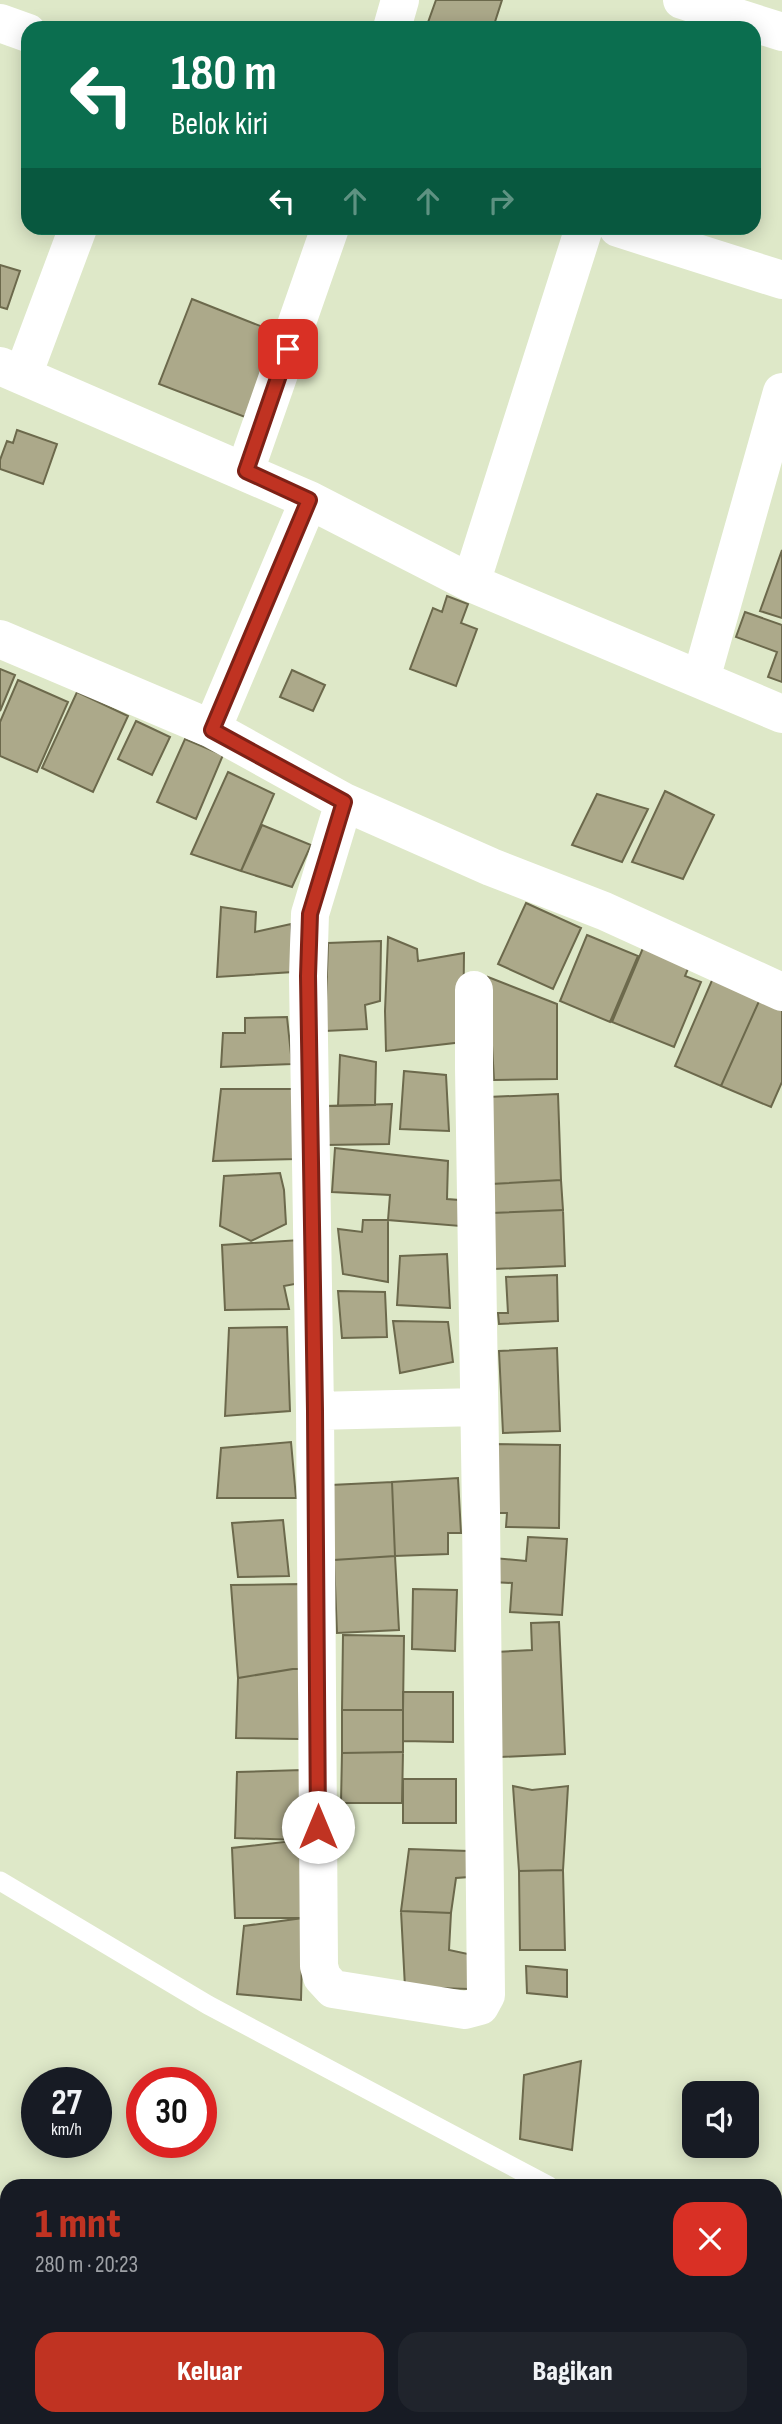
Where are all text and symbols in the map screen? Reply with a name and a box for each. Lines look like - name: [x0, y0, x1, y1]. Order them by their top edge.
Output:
- text: 180 m: [171, 45, 277, 104]
- icon: left: [56, 49, 147, 140]
- text: Belok kiri: [171, 105, 268, 144]
- icon: left: [263, 182, 301, 220]
- icon: ahead: [336, 182, 374, 220]
- icon: ahead: [409, 182, 447, 220]
- icon: right: [482, 182, 520, 220]
- pin: [258, 319, 318, 379]
- icon: arrive: [269, 330, 307, 368]
- position arrow: [281, 1790, 355, 1864]
- speed limit sign: 30: [126, 2067, 217, 2158]
- map controls: [682, 2081, 759, 2158]
- button: sound: [682, 2081, 759, 2158]
- text: 27: [51, 2082, 82, 2125]
- text: km/h: [51, 2119, 82, 2140]
- text: 1 mnt: [35, 2199, 120, 2250]
- button: close: [673, 2202, 747, 2276]
- text: 280 m · 20:23: [35, 2251, 138, 2279]
- button: Keluar: [35, 2332, 384, 2412]
- button: Bagikan: [398, 2332, 747, 2412]

